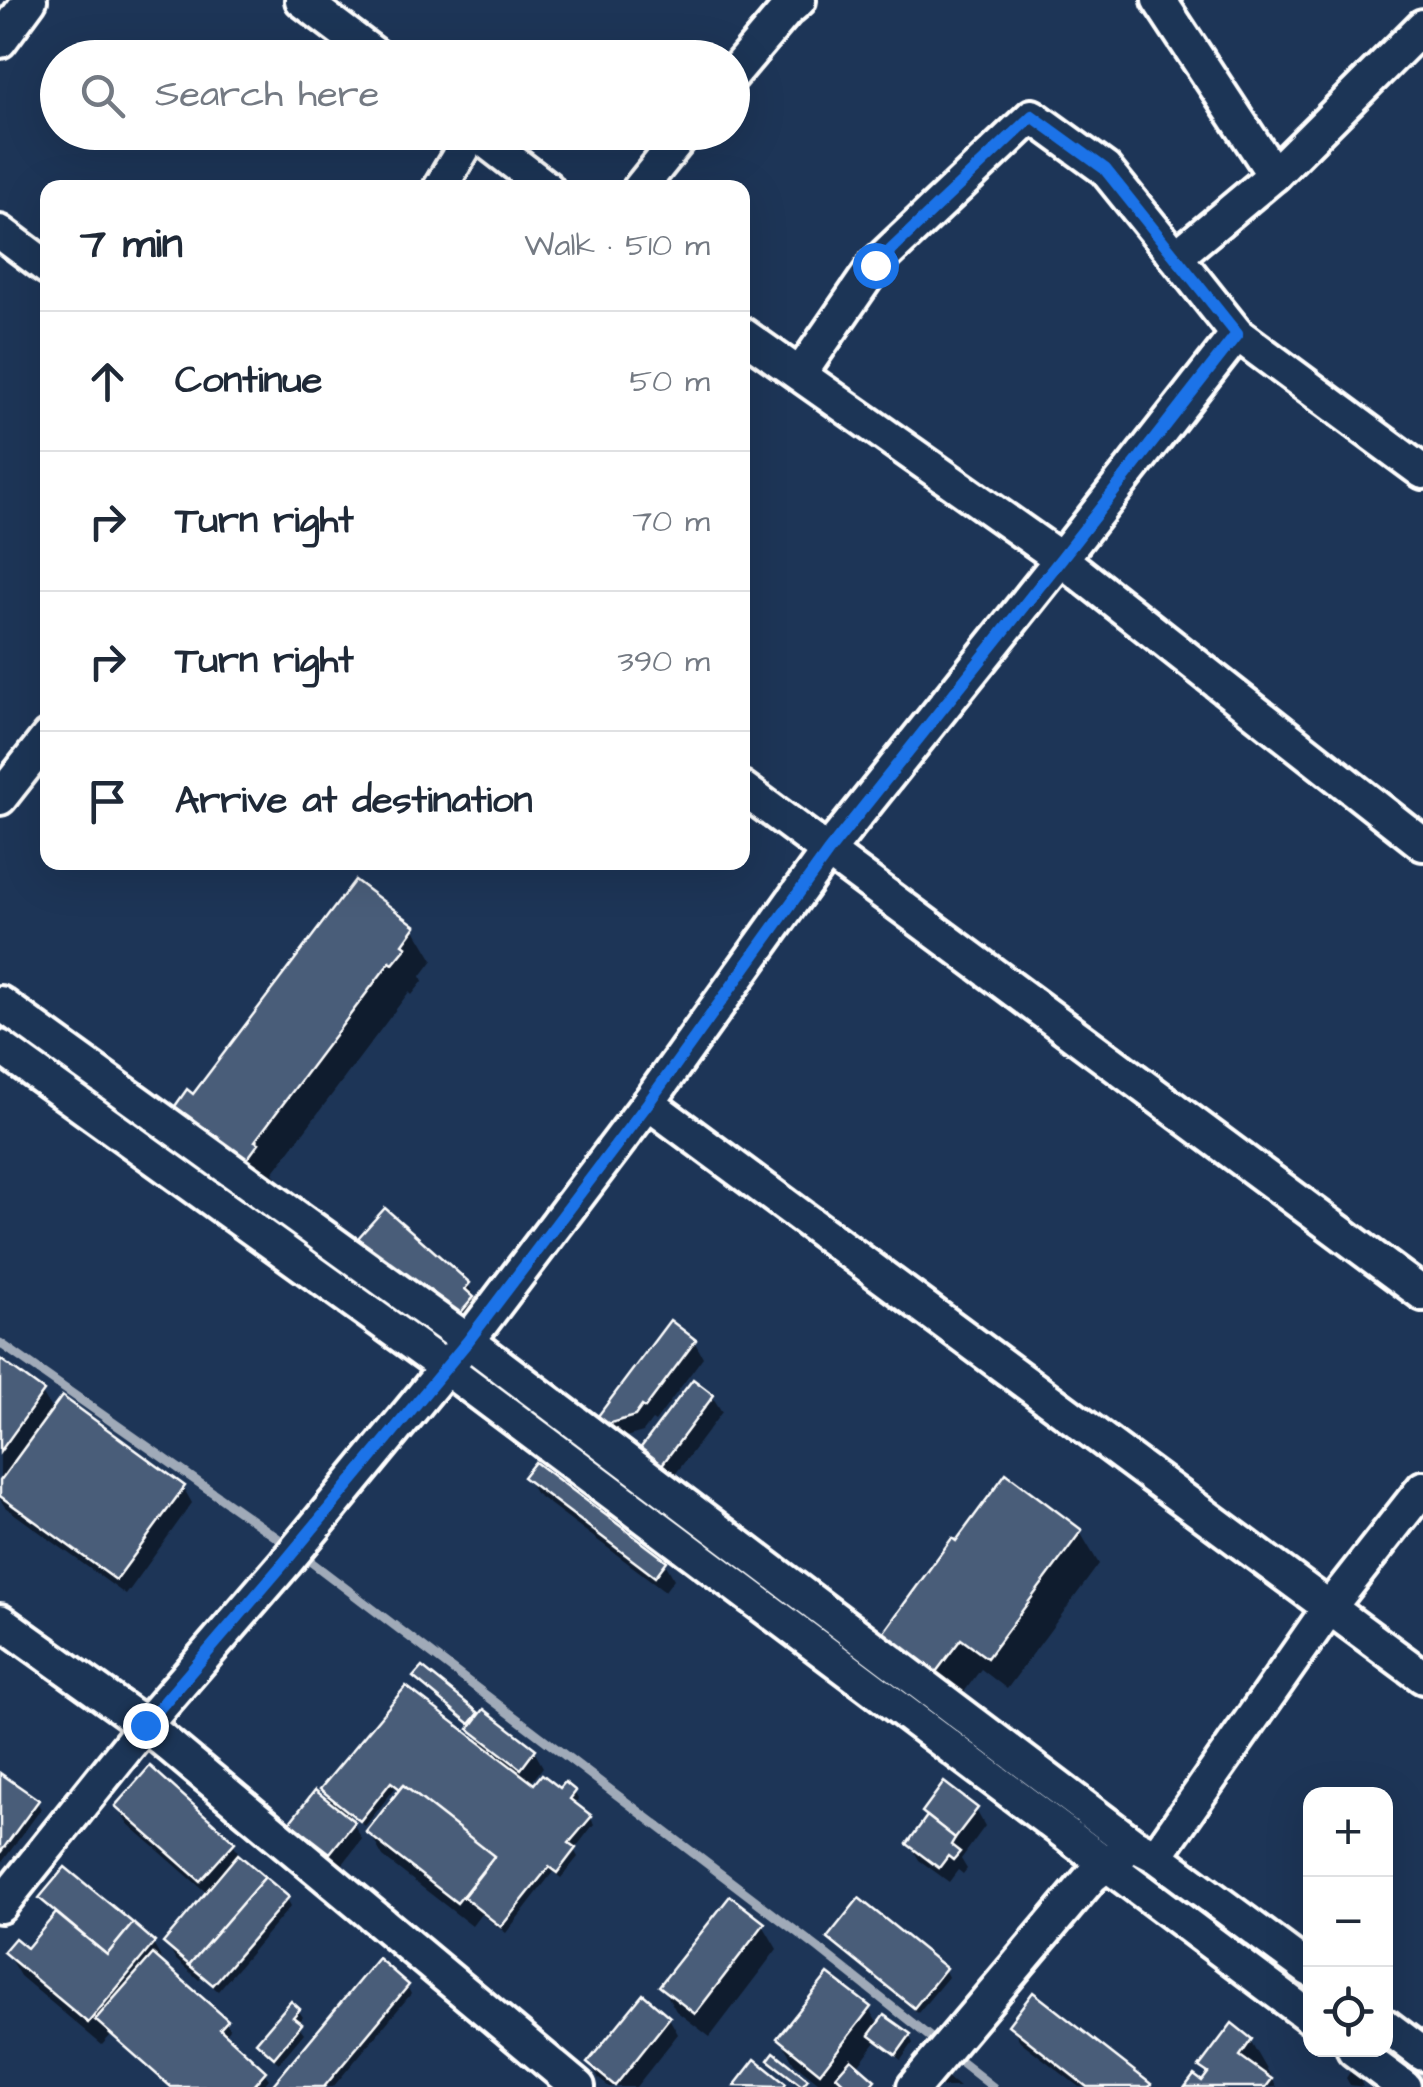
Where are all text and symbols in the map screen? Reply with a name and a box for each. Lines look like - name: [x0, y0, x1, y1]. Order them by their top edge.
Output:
- search box: [40, 40, 750, 150]
- icon: search: [75, 68, 130, 123]
- text: Search here: [155, 69, 379, 121]
- text: 7 min: [80, 216, 183, 274]
- text: Walk · 510 m: [524, 223, 710, 268]
- route start: [853, 243, 899, 289]
- icon: ahead: [80, 354, 135, 409]
- text: Continue: [175, 355, 322, 407]
- text: 50 m: [629, 359, 710, 404]
- icon: right: [80, 494, 135, 549]
- text: Turn right: [175, 495, 354, 547]
- text: 70 m: [632, 499, 710, 544]
- icon: right: [80, 634, 135, 689]
- text: Turn right: [175, 635, 354, 687]
- text: 390 m: [618, 639, 710, 684]
- icon: arrive: [80, 774, 135, 829]
- text: Arrive at destination: [175, 775, 532, 827]
- route end: [123, 1703, 169, 1749]
- map controls: [1303, 1787, 1393, 2057]
- button: +: [1303, 1787, 1393, 1877]
- button: −: [1303, 1877, 1393, 1967]
- button: locate: [1303, 1967, 1393, 2057]

